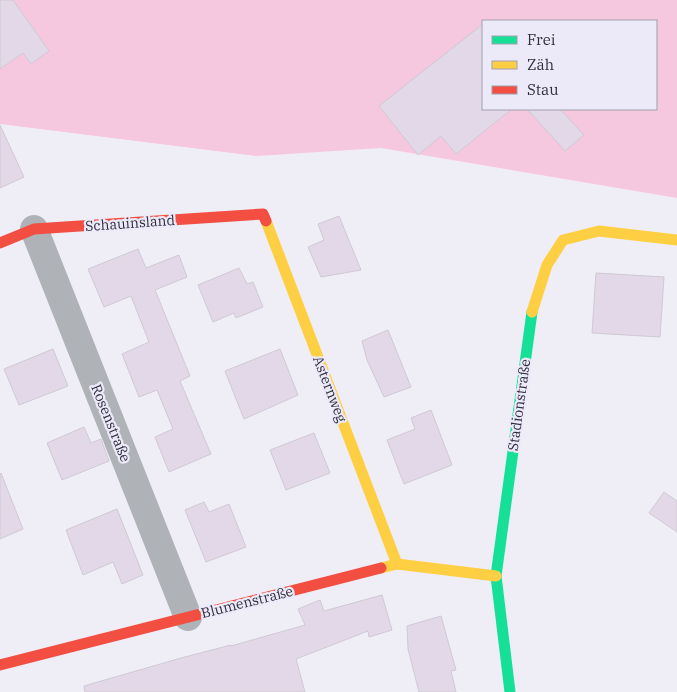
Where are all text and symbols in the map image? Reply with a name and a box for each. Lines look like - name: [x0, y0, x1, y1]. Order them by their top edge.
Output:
- legend: [482, 20, 657, 110]
- text: Frei: [527, 30, 556, 49]
- text: Zäh: [527, 55, 554, 74]
- text: Stau: [527, 80, 559, 99]
- street label: Schauinsland: [85, 211, 176, 235]
- street label: Asternweg: [309, 353, 351, 425]
- street label: Stadionstraße: [504, 358, 534, 452]
- street label: Rosenstraße: [87, 381, 135, 465]
- street label: Blumenstraße: [199, 582, 295, 622]

